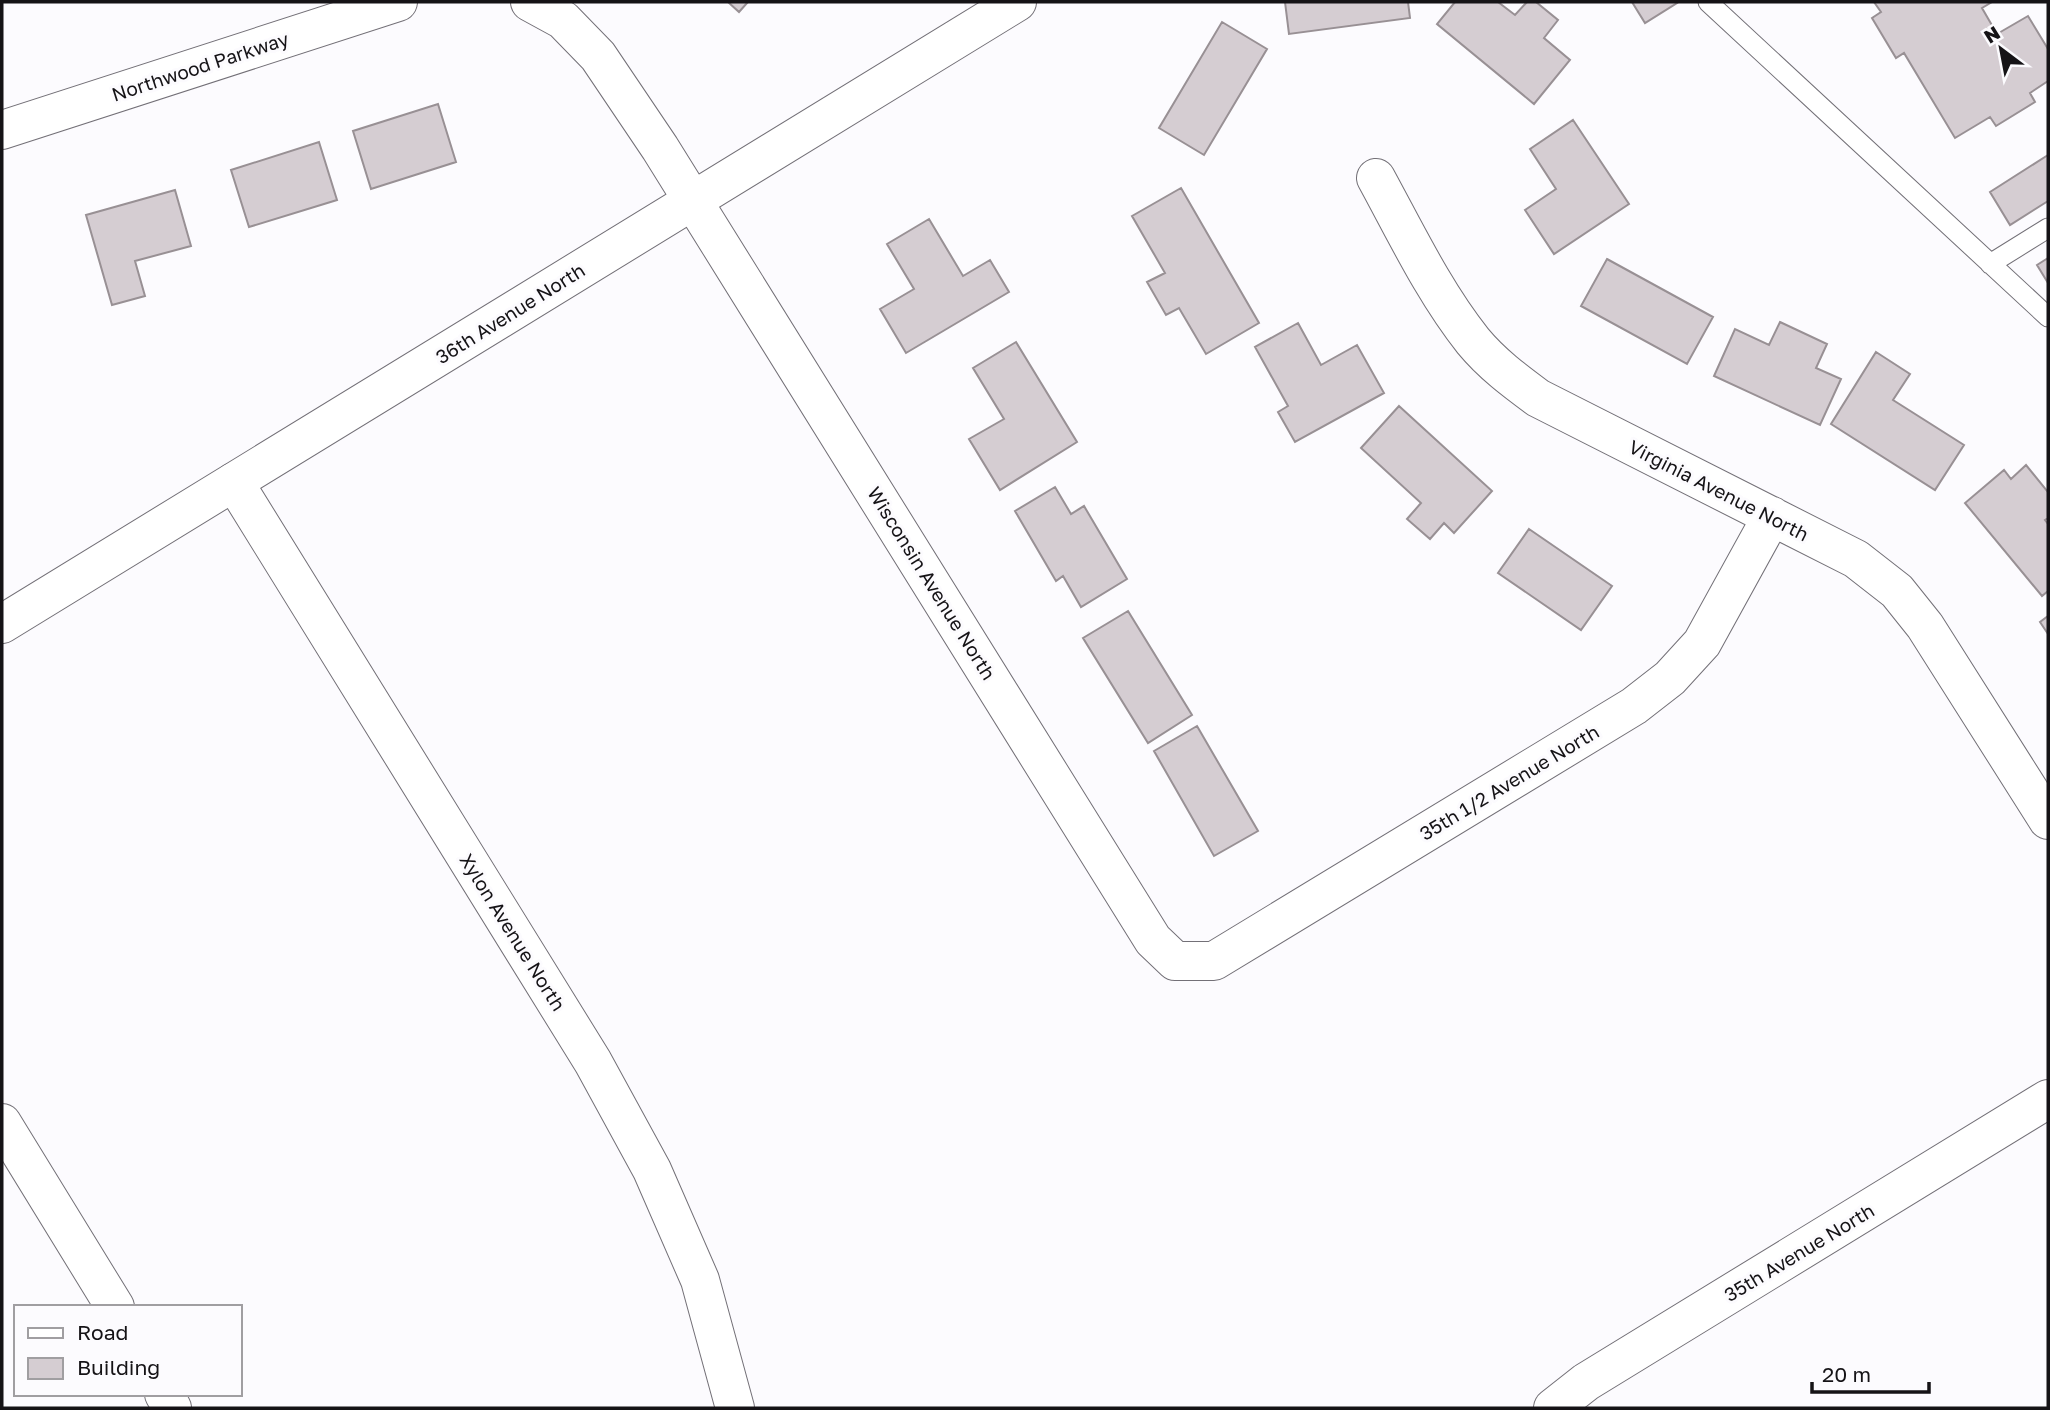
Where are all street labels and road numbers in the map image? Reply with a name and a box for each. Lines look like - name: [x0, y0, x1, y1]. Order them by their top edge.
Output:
- street label: Northwood Parkway: [109, 26, 292, 105]
- street label: 36th Avenue North: [431, 258, 589, 368]
- street label: Virginia Avenue North: [1625, 435, 1813, 545]
- street label: Wisconsin Avenue North: [863, 482, 1001, 684]
- street label: 35th 1/2 Avenue North: [1415, 719, 1603, 845]
- street label: Xylon Avenue North: [455, 849, 571, 1015]
- street label: 35th Avenue North: [1720, 1198, 1878, 1306]

